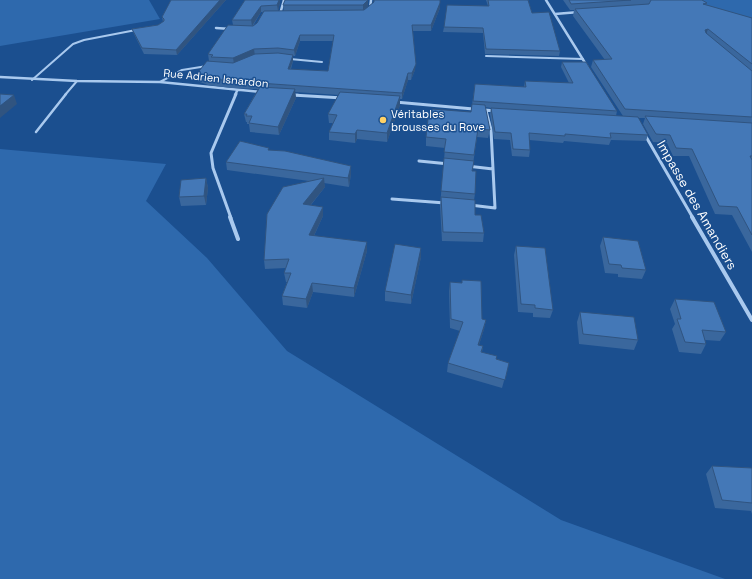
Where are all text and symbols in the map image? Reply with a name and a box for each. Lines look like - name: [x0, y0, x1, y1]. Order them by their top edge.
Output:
- street label: Rue Adrien Isnardon: [163, 66, 269, 90]
- place label: Véritables brousses du Rove: [391, 107, 485, 134]
- marker: Véritables brousses du Rove: [378, 115, 388, 125]
- street label: Impasse des Amandiers: [653, 137, 741, 273]

